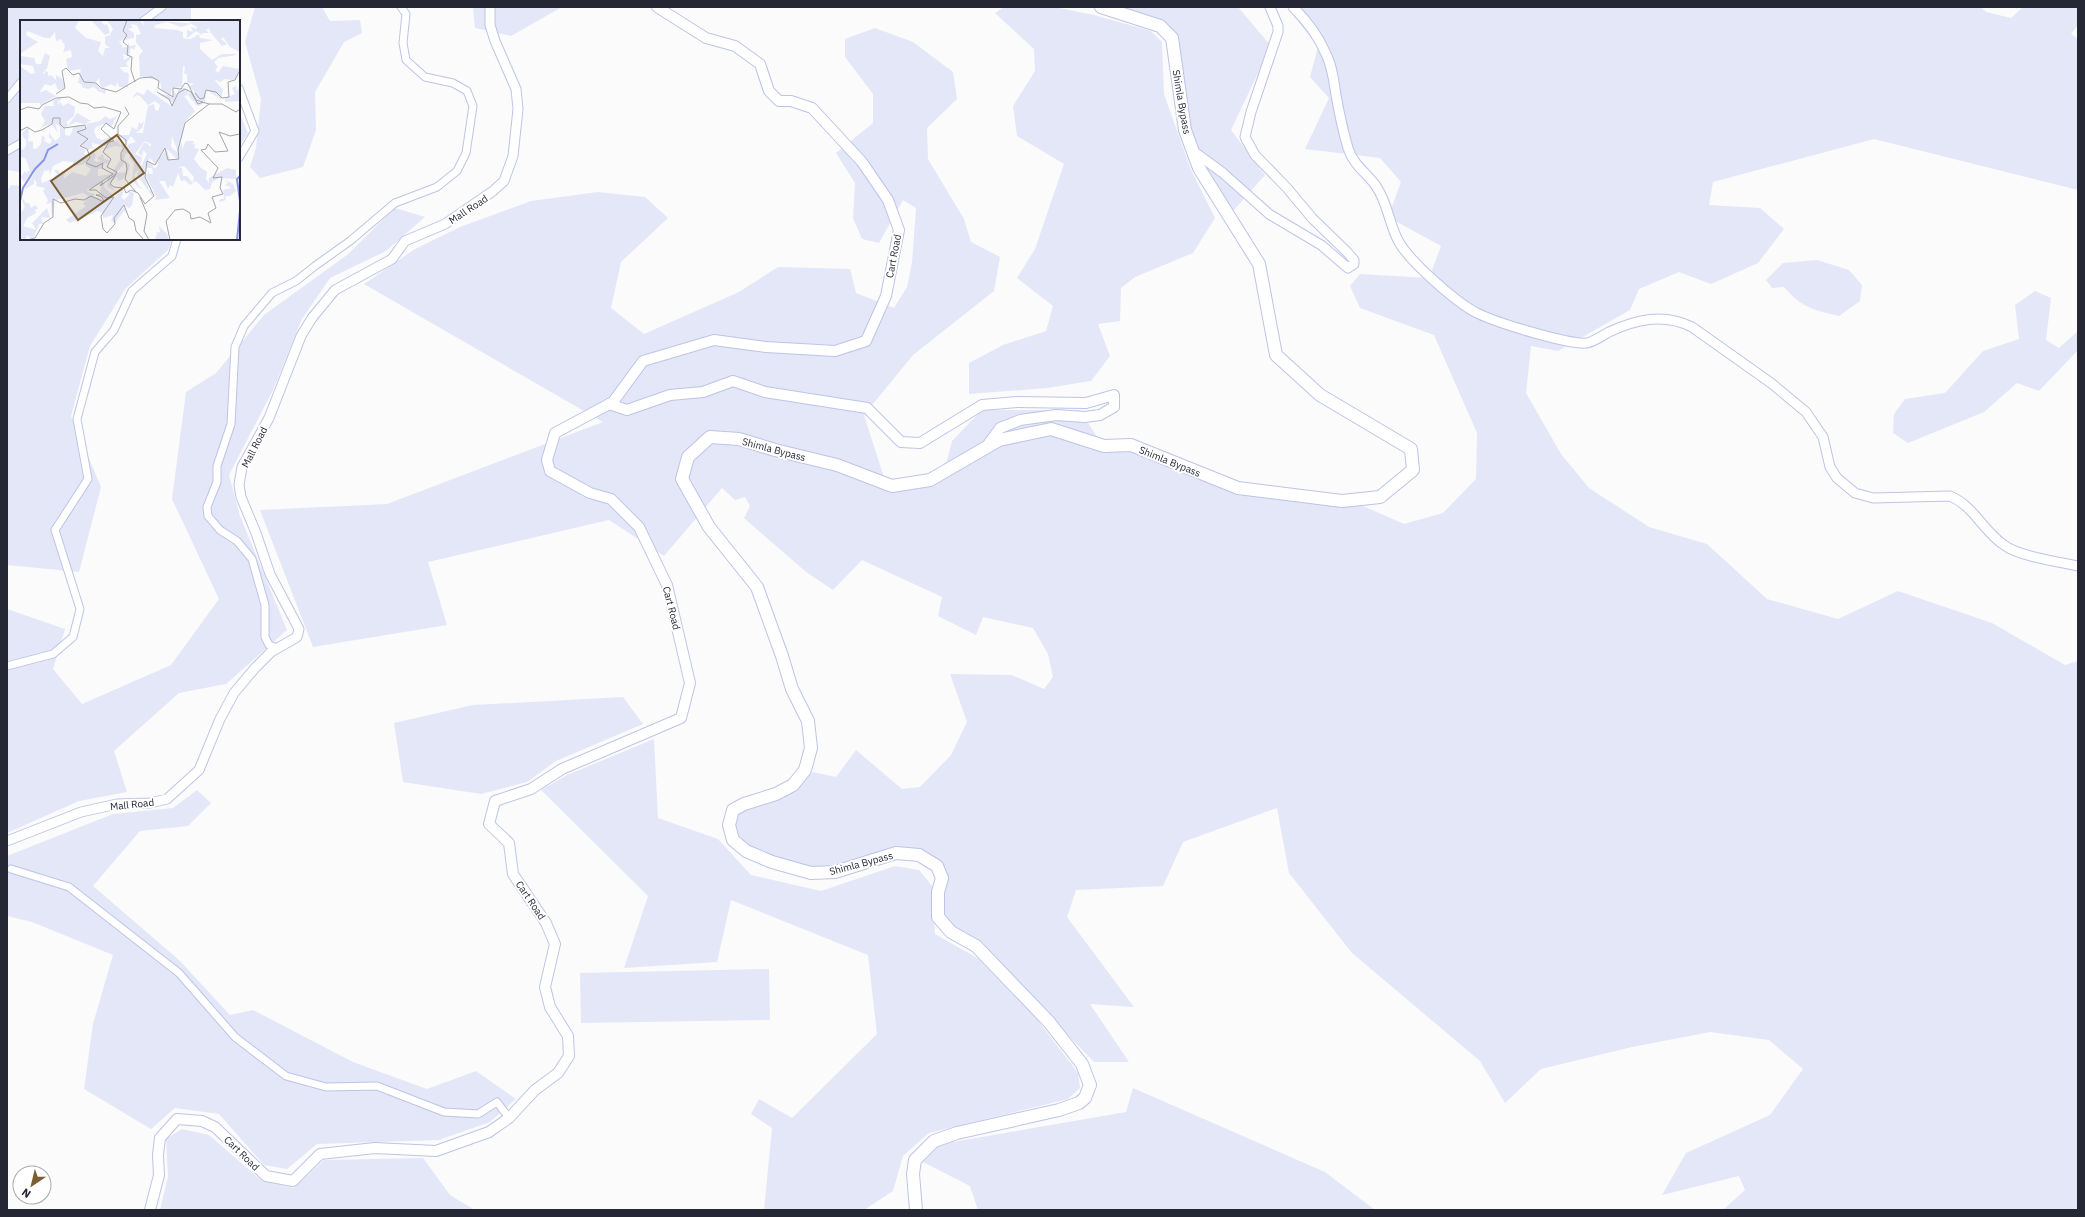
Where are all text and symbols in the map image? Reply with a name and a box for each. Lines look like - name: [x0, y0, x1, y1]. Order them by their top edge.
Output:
- inset map: [20, 20, 240, 240]
- street label: Shimla Bypass: [1169, 69, 1194, 136]
- street label: Mall Road: [446, 192, 490, 227]
- street label: Cart Road: [883, 233, 904, 279]
- street label: Mall Road: [239, 425, 270, 470]
- street label: Shimla Bypass: [741, 435, 807, 464]
- street label: Shimla Bypass: [1137, 443, 1203, 480]
- street label: Cart Road: [660, 585, 683, 631]
- street label: Mall Road: [109, 796, 155, 813]
- street label: Shimla Bypass: [828, 849, 895, 878]
- street label: Cart Road: [513, 878, 548, 922]
- street label: Cart Road: [221, 1133, 262, 1173]
- north arrow: [12, 1165, 52, 1205]
- text: N: [19, 1185, 34, 1201]

